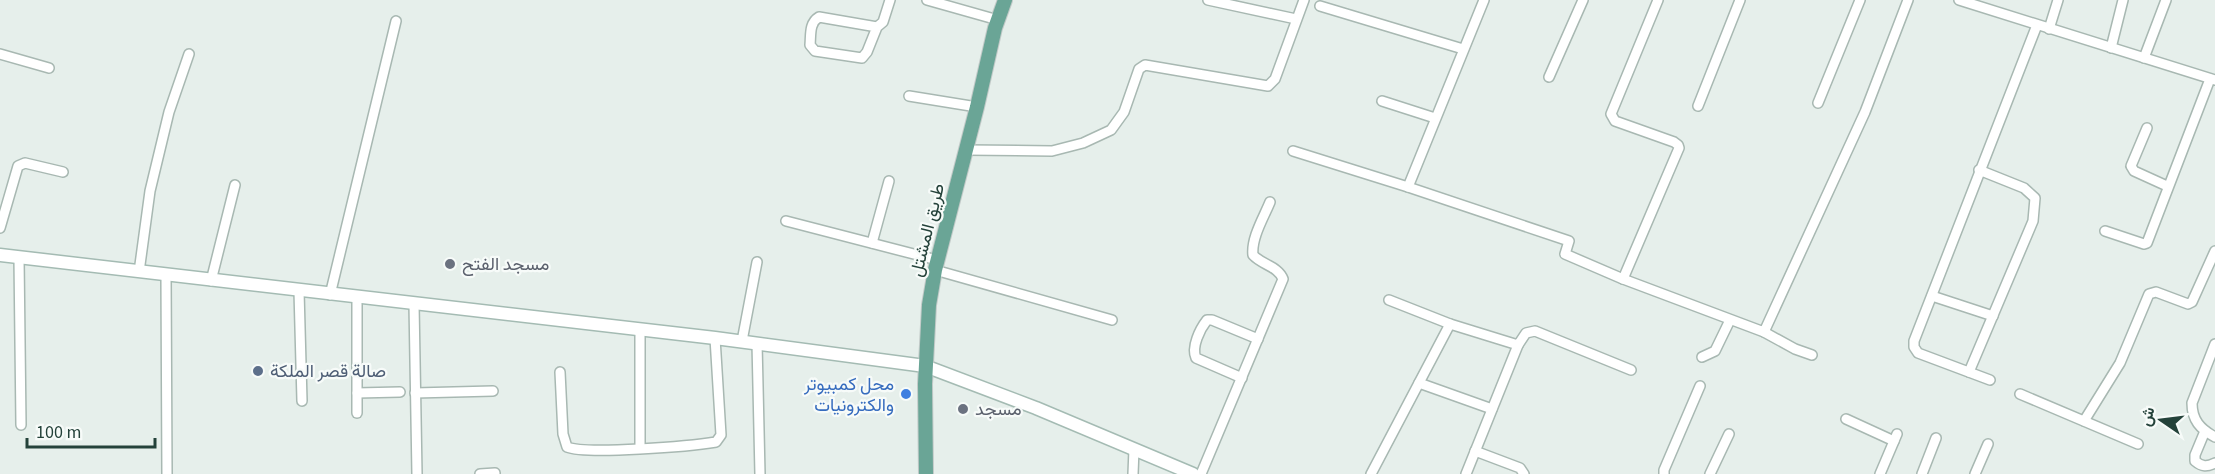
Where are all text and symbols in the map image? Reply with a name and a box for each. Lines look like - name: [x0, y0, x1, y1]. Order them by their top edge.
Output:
- street label: طريق المشتل: [904, 181, 951, 280]
- place label: مسجد الفتح: [462, 252, 549, 277]
- marker: مسجد الفتح: [443, 257, 457, 271]
- place label: صالة قصر الملكة: [270, 359, 386, 384]
- marker: صالة قصر الملكة: [251, 364, 265, 378]
- place label: محل كمبيوتر والكترونيات: [803, 372, 894, 418]
- marker: محل كمبيوتر والكترونيات: [899, 387, 913, 401]
- north arrow: [2131, 390, 2191, 450]
- place label: مسجد: [975, 397, 1022, 422]
- marker: مسجد: [956, 402, 970, 416]
- text: ش: [2134, 405, 2160, 429]
- scale bar: [27, 411, 154, 449]
- text: 100 m: [36, 420, 81, 445]

